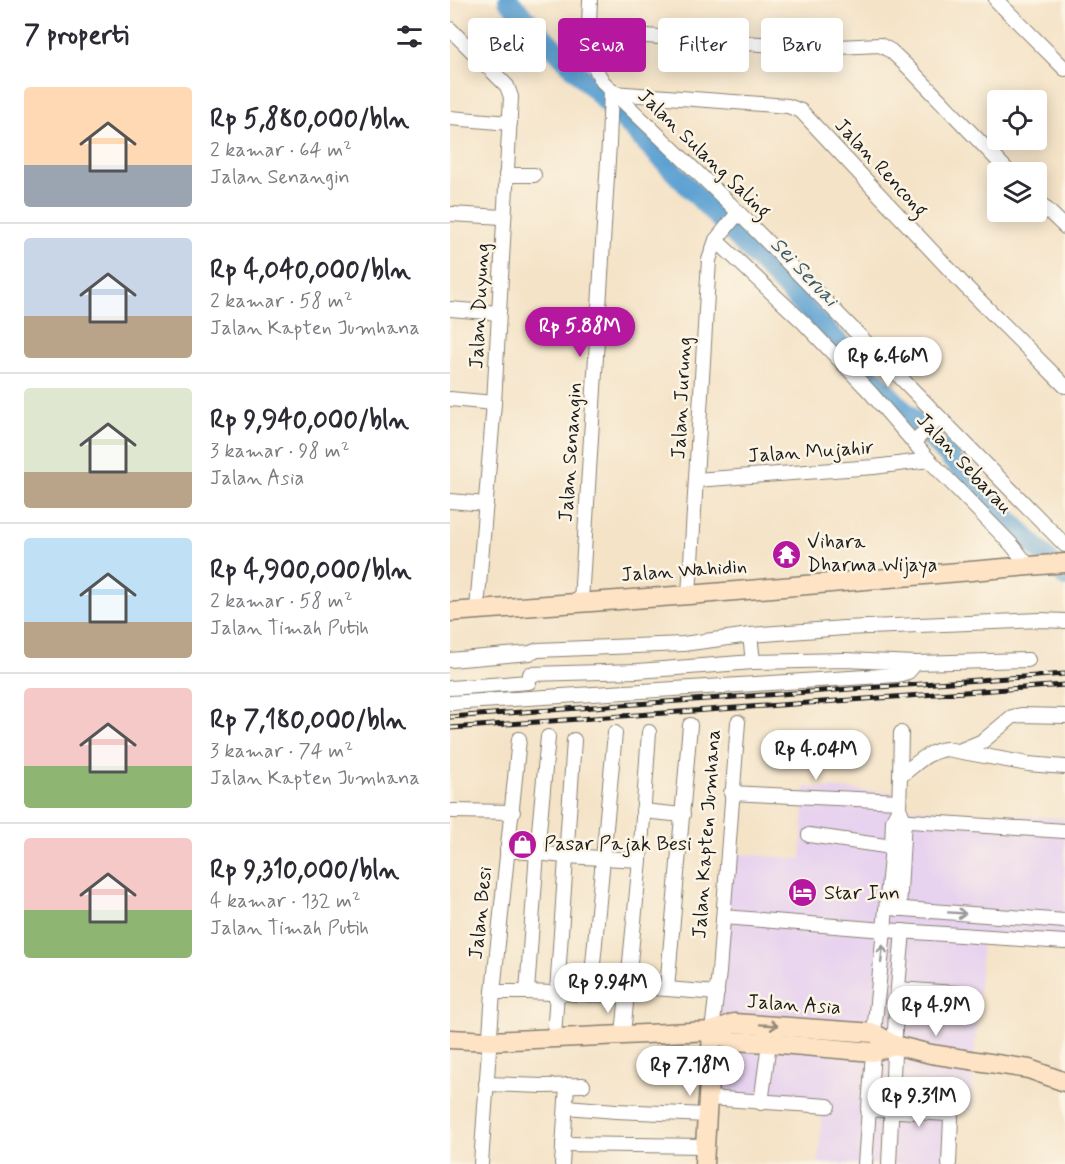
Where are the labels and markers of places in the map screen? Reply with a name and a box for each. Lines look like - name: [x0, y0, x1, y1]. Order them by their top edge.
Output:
- pin: Rp 5.88M: [518, 307, 642, 358]
- pin: Rp 6.46M: [826, 337, 950, 388]
- place label: Vihara Dharma Wijaya: [807, 529, 937, 579]
- temple icon: Vihara Dharma Wijaya: [770, 538, 802, 570]
- pin: Rp 4.04M: [754, 730, 878, 781]
- shop icon: Pasar Pajak Besi: [507, 828, 539, 860]
- place label: Pasar Pajak Besi: [544, 831, 692, 858]
- hotel icon: Star Inn: [787, 877, 819, 909]
- place label: Star Inn: [824, 880, 900, 907]
- pin: Rp 9.94M: [546, 963, 670, 1014]
- pin: Rp 4.9M: [881, 986, 991, 1037]
- pin: Rp 7.18M: [628, 1046, 752, 1097]
- pin: Rp 9.31M: [857, 1077, 981, 1128]

